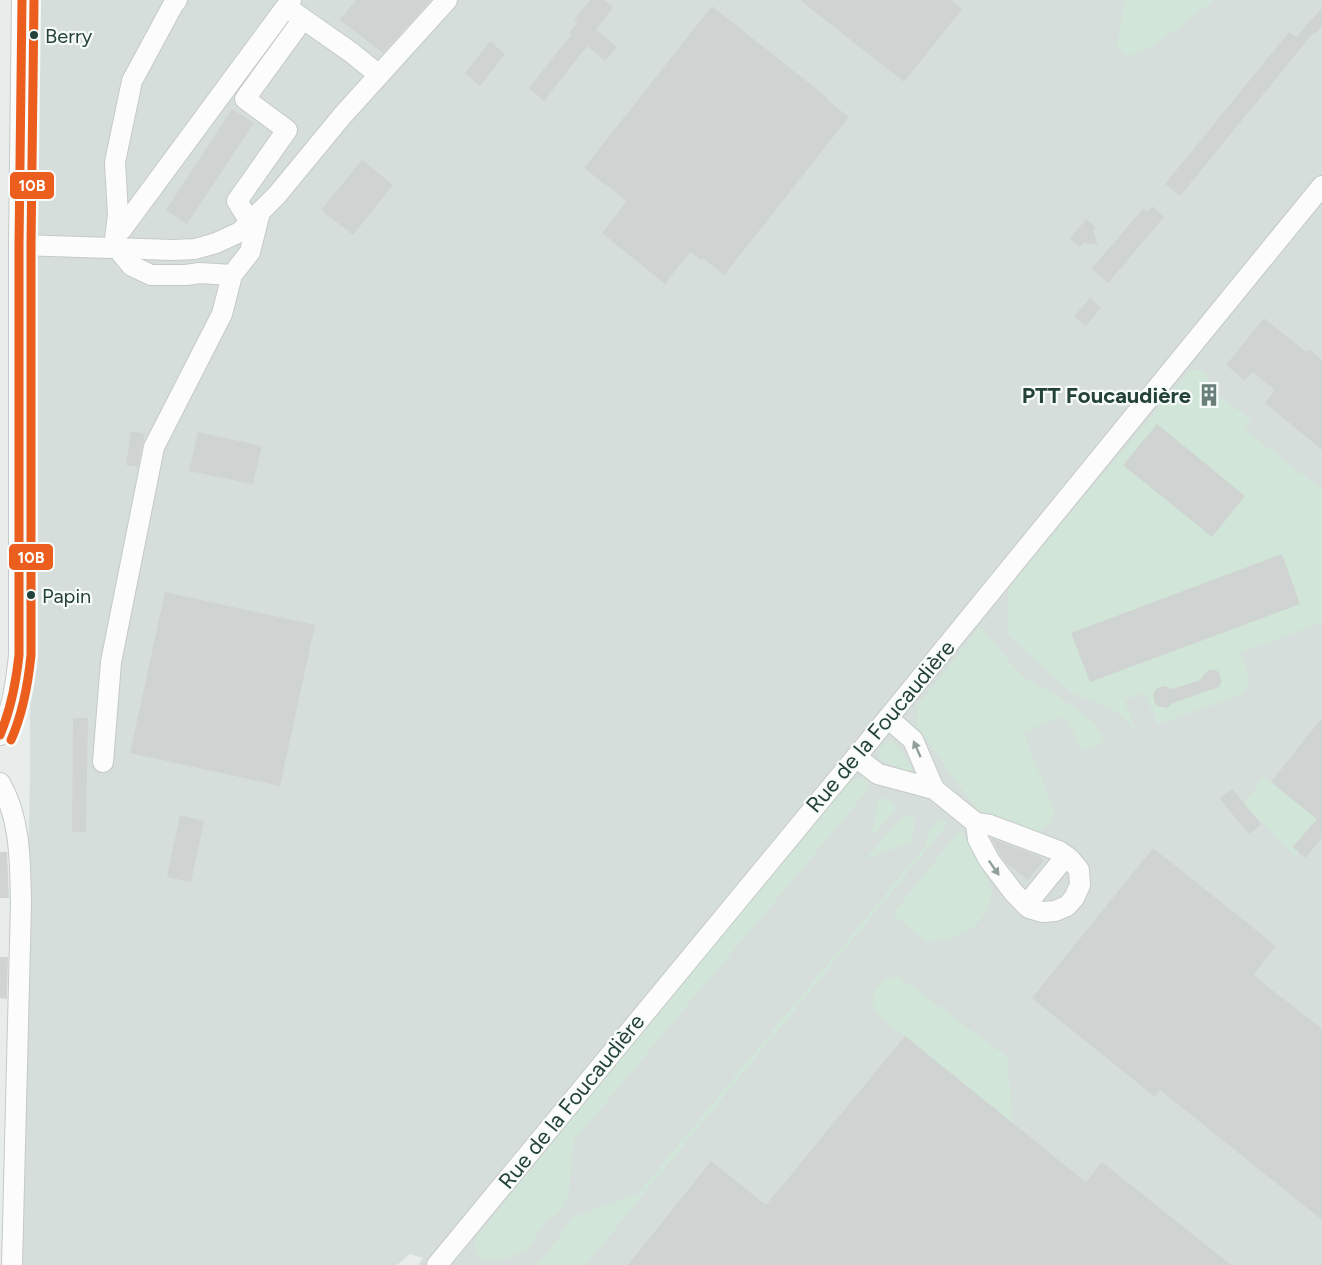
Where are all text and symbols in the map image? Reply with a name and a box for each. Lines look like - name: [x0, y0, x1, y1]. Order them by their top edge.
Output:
- place label: Berry: [45, 24, 93, 48]
- marker: Berry: [28, 29, 40, 41]
- line badge: 10B: [9, 171, 55, 200]
- text: 10B: [19, 176, 46, 195]
- place label: PTT Foucaudière: [1022, 382, 1191, 409]
- building icon: PTT Foucaudière: [1196, 382, 1222, 408]
- line badge: 10B: [8, 543, 54, 571]
- text: 10B: [18, 548, 45, 567]
- place label: Papin: [42, 584, 91, 608]
- marker: Papin: [25, 589, 37, 601]
- street label: Rue de la Foucaudière: [800, 635, 960, 818]
- one-way arrow: [912, 741, 921, 758]
- one-way arrow: [988, 859, 1000, 875]
- street label: Rue de la Foucaudière: [493, 1008, 650, 1194]

